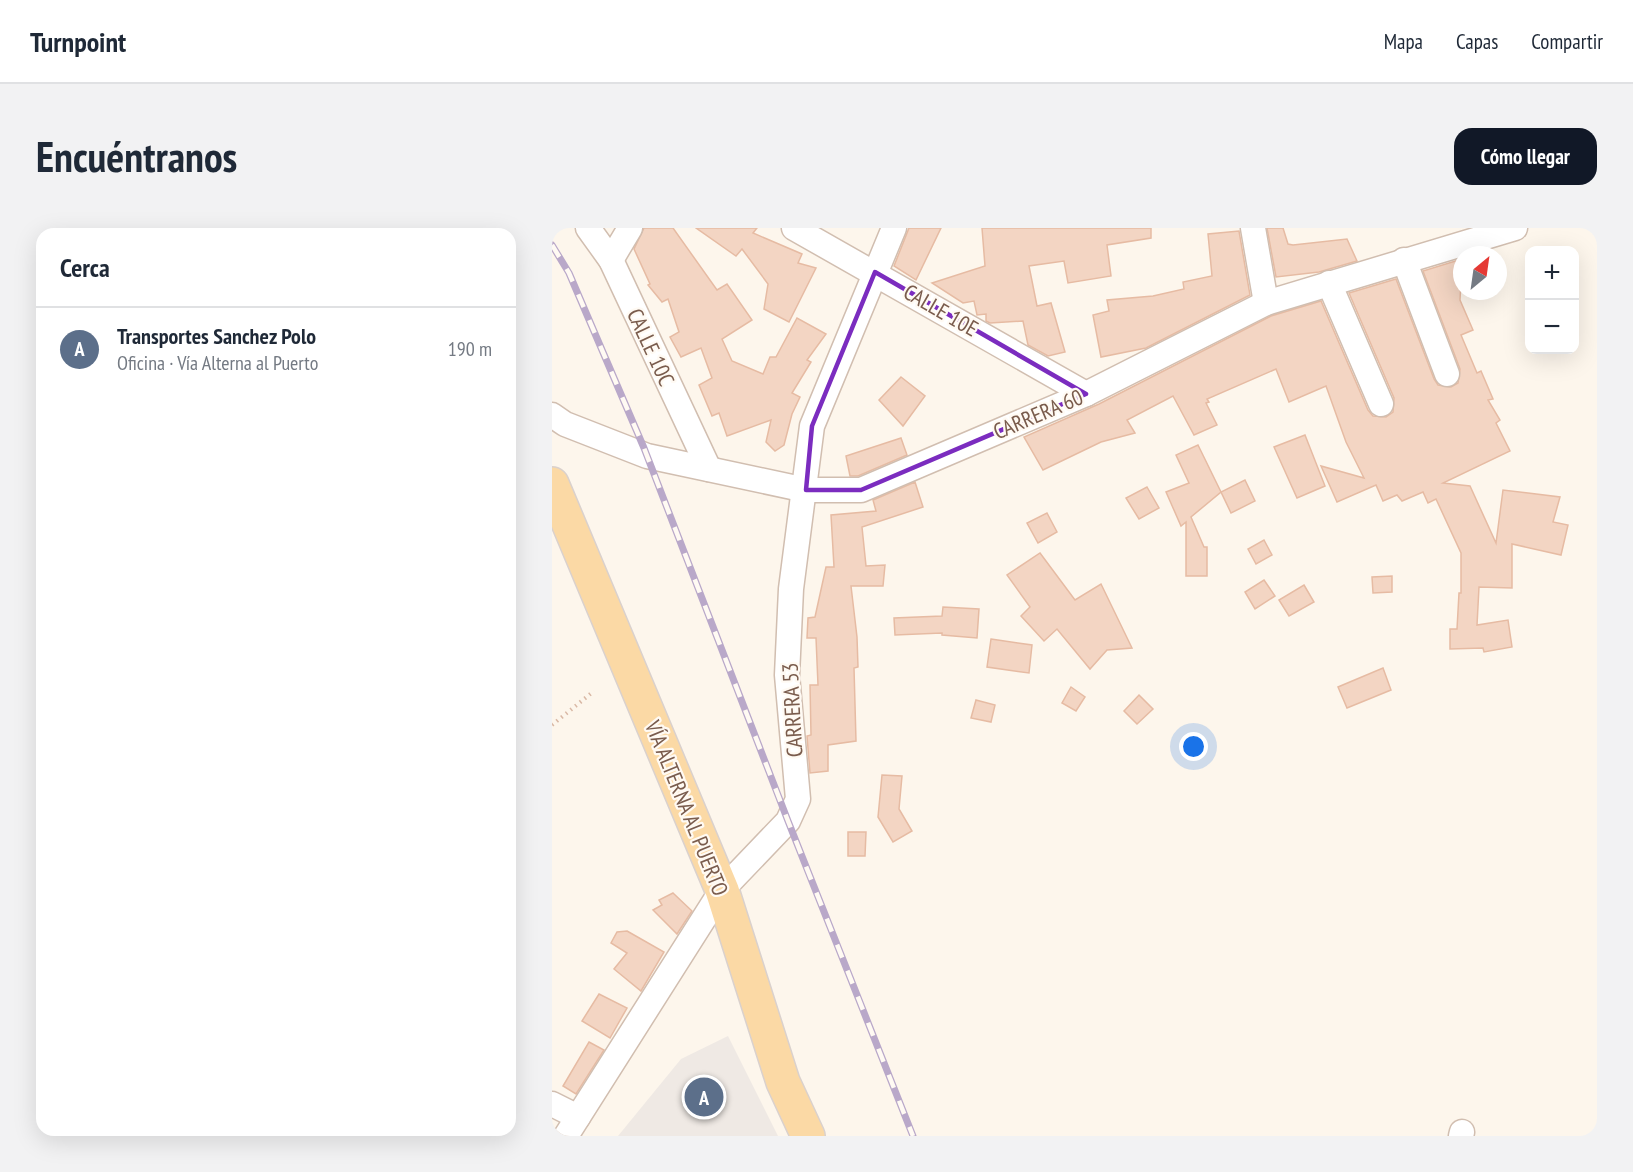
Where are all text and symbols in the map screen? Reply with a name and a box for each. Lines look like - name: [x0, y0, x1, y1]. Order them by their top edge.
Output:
- text: Turnpoint: [30, 23, 126, 60]
- text: Mapa: [1384, 28, 1423, 55]
- text: Capas: [1456, 28, 1498, 55]
- text: Compartir: [1531, 28, 1603, 55]
- button: Cómo llegar: [1454, 128, 1597, 185]
- text: Encuéntranos: [36, 129, 237, 184]
- north arrow: [1453, 246, 1507, 300]
- map controls: [1525, 246, 1579, 354]
- button: +: [1525, 246, 1579, 300]
- text: Cerca: [60, 251, 110, 284]
- street label: CALLE 10E: [899, 277, 983, 343]
- button: −: [1525, 300, 1579, 354]
- street label: CALLE 10C: [621, 304, 681, 390]
- text: Transportes Sanchez Polo: [117, 322, 316, 350]
- text: A: [74, 336, 85, 362]
- text: 190 m: [448, 336, 492, 362]
- text: Oficina · Vía Alterna al Puerto: [117, 350, 318, 376]
- street label: CARRERA 60: [989, 383, 1087, 445]
- street label: CARRERA 53: [776, 662, 808, 758]
- street label: VÍA ALTERNA AL PUERTO: [639, 715, 735, 900]
- your location: [1179, 732, 1208, 761]
- pin: A: [684, 1074, 724, 1120]

